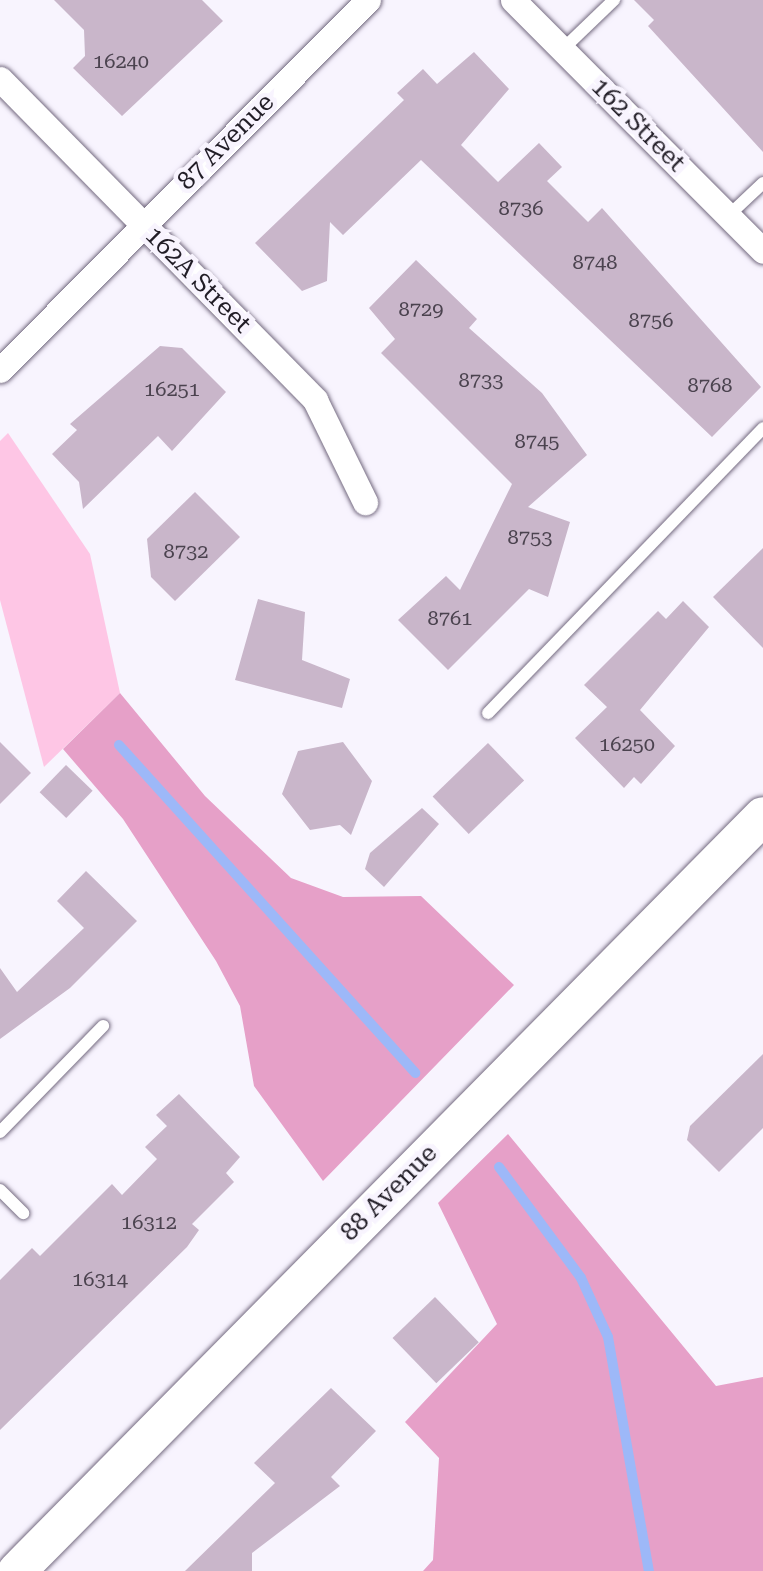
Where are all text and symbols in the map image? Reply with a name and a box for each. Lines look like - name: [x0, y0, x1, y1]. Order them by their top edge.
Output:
- house number: 16240: [93, 49, 149, 73]
- street label: 162 Street: [585, 72, 691, 178]
- street label: 87 Avenue: [172, 88, 280, 196]
- house number: 8736: [499, 196, 543, 220]
- street label: 162A Street: [139, 221, 257, 339]
- house number: 8748: [573, 250, 617, 274]
- house number: 8729: [399, 297, 443, 321]
- house number: 8756: [629, 308, 673, 332]
- house number: 8733: [459, 368, 503, 392]
- house number: 8768: [688, 373, 732, 397]
- house number: 16251: [144, 377, 200, 401]
- house number: 8745: [515, 429, 559, 453]
- house number: 8753: [508, 525, 552, 549]
- house number: 8732: [164, 539, 208, 563]
- house number: 8761: [428, 606, 472, 630]
- house number: 16250: [599, 732, 655, 756]
- street label: 88 Avenue: [335, 1139, 443, 1247]
- house number: 16312: [121, 1210, 177, 1234]
- house number: 16314: [72, 1267, 128, 1291]

